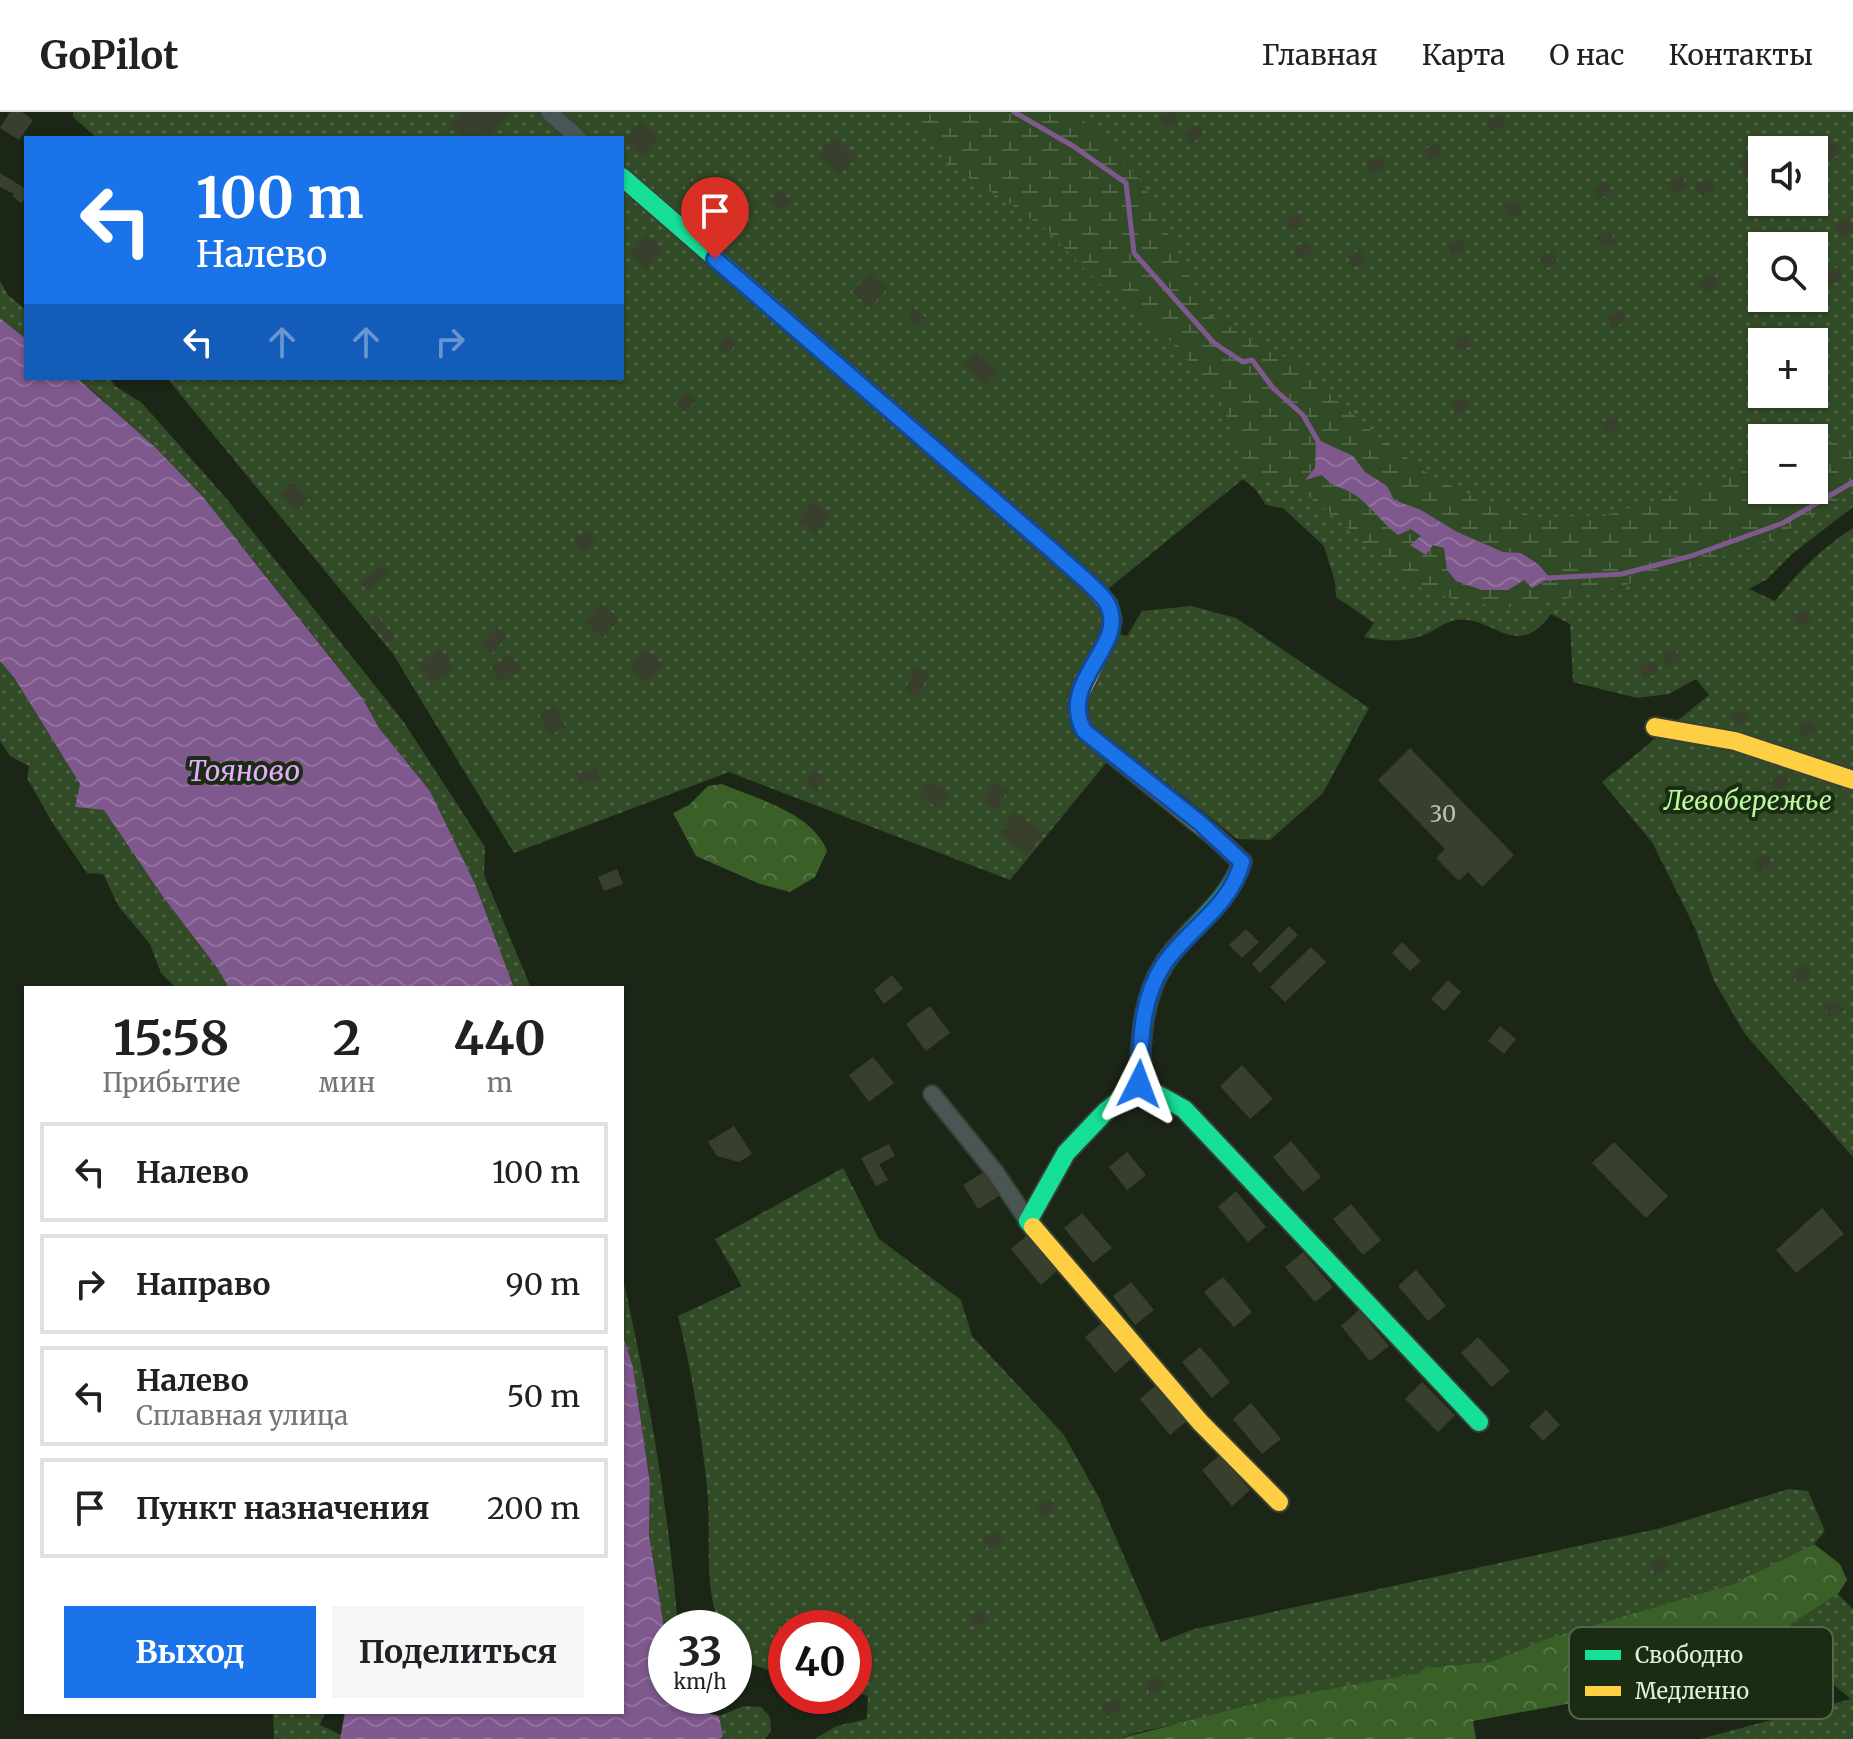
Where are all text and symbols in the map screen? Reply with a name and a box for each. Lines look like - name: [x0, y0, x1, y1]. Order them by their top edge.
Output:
- text: GoPilot: [40, 32, 179, 79]
- text: Главная: [1262, 37, 1378, 73]
- text: Карта: [1422, 37, 1505, 73]
- text: О нас: [1549, 37, 1624, 73]
- text: Контакты: [1668, 37, 1813, 73]
- map controls: [1748, 136, 1828, 504]
- button: sound: [1748, 136, 1828, 216]
- text: 100 m: [196, 163, 364, 233]
- icon: left: [64, 168, 168, 272]
- pin: [681, 177, 749, 259]
- icon: arrive: [693, 189, 737, 233]
- text: Налево: [196, 232, 327, 277]
- button: search: [1748, 232, 1828, 312]
- icon: left: [176, 320, 220, 364]
- icon: ahead: [260, 320, 304, 364]
- icon: ahead: [344, 320, 388, 364]
- icon: right: [428, 320, 472, 364]
- button: +: [1748, 328, 1828, 408]
- button: −: [1748, 424, 1828, 504]
- water label: Тояново: [188, 753, 300, 789]
- park label: Левобережье: [1663, 784, 1832, 817]
- house number: 30: [1430, 800, 1456, 828]
- text: 15:58: [113, 1008, 229, 1068]
- text: 2: [333, 1008, 361, 1068]
- text: 440: [454, 1008, 546, 1068]
- position arrow: [1097, 1042, 1181, 1126]
- text: Прибытие: [102, 1066, 240, 1099]
- text: мин: [319, 1066, 375, 1099]
- text: m: [487, 1066, 513, 1099]
- icon: left: [68, 1150, 112, 1194]
- text: Налево: [136, 1153, 249, 1191]
- text: 100 m: [492, 1153, 580, 1191]
- icon: right: [68, 1262, 112, 1306]
- text: Направо: [136, 1265, 270, 1303]
- text: 90 m: [506, 1265, 580, 1303]
- text: Налево: [136, 1361, 249, 1399]
- icon: left: [68, 1374, 112, 1418]
- text: 50 m: [507, 1377, 580, 1415]
- text: Сплавная улица: [136, 1399, 348, 1432]
- icon: arrive: [68, 1486, 112, 1530]
- text: Пункт назначения: [136, 1489, 430, 1527]
- text: 200 m: [487, 1489, 580, 1527]
- button: Выход: [64, 1606, 316, 1698]
- button: Поделиться: [332, 1606, 584, 1698]
- speed limit sign: 40: [768, 1610, 872, 1714]
- text: 33: [678, 1627, 722, 1677]
- legend: [1569, 1627, 1833, 1719]
- text: Свободно: [1635, 1641, 1743, 1669]
- text: km/h: [674, 1669, 726, 1694]
- text: Медленно: [1635, 1677, 1749, 1705]

